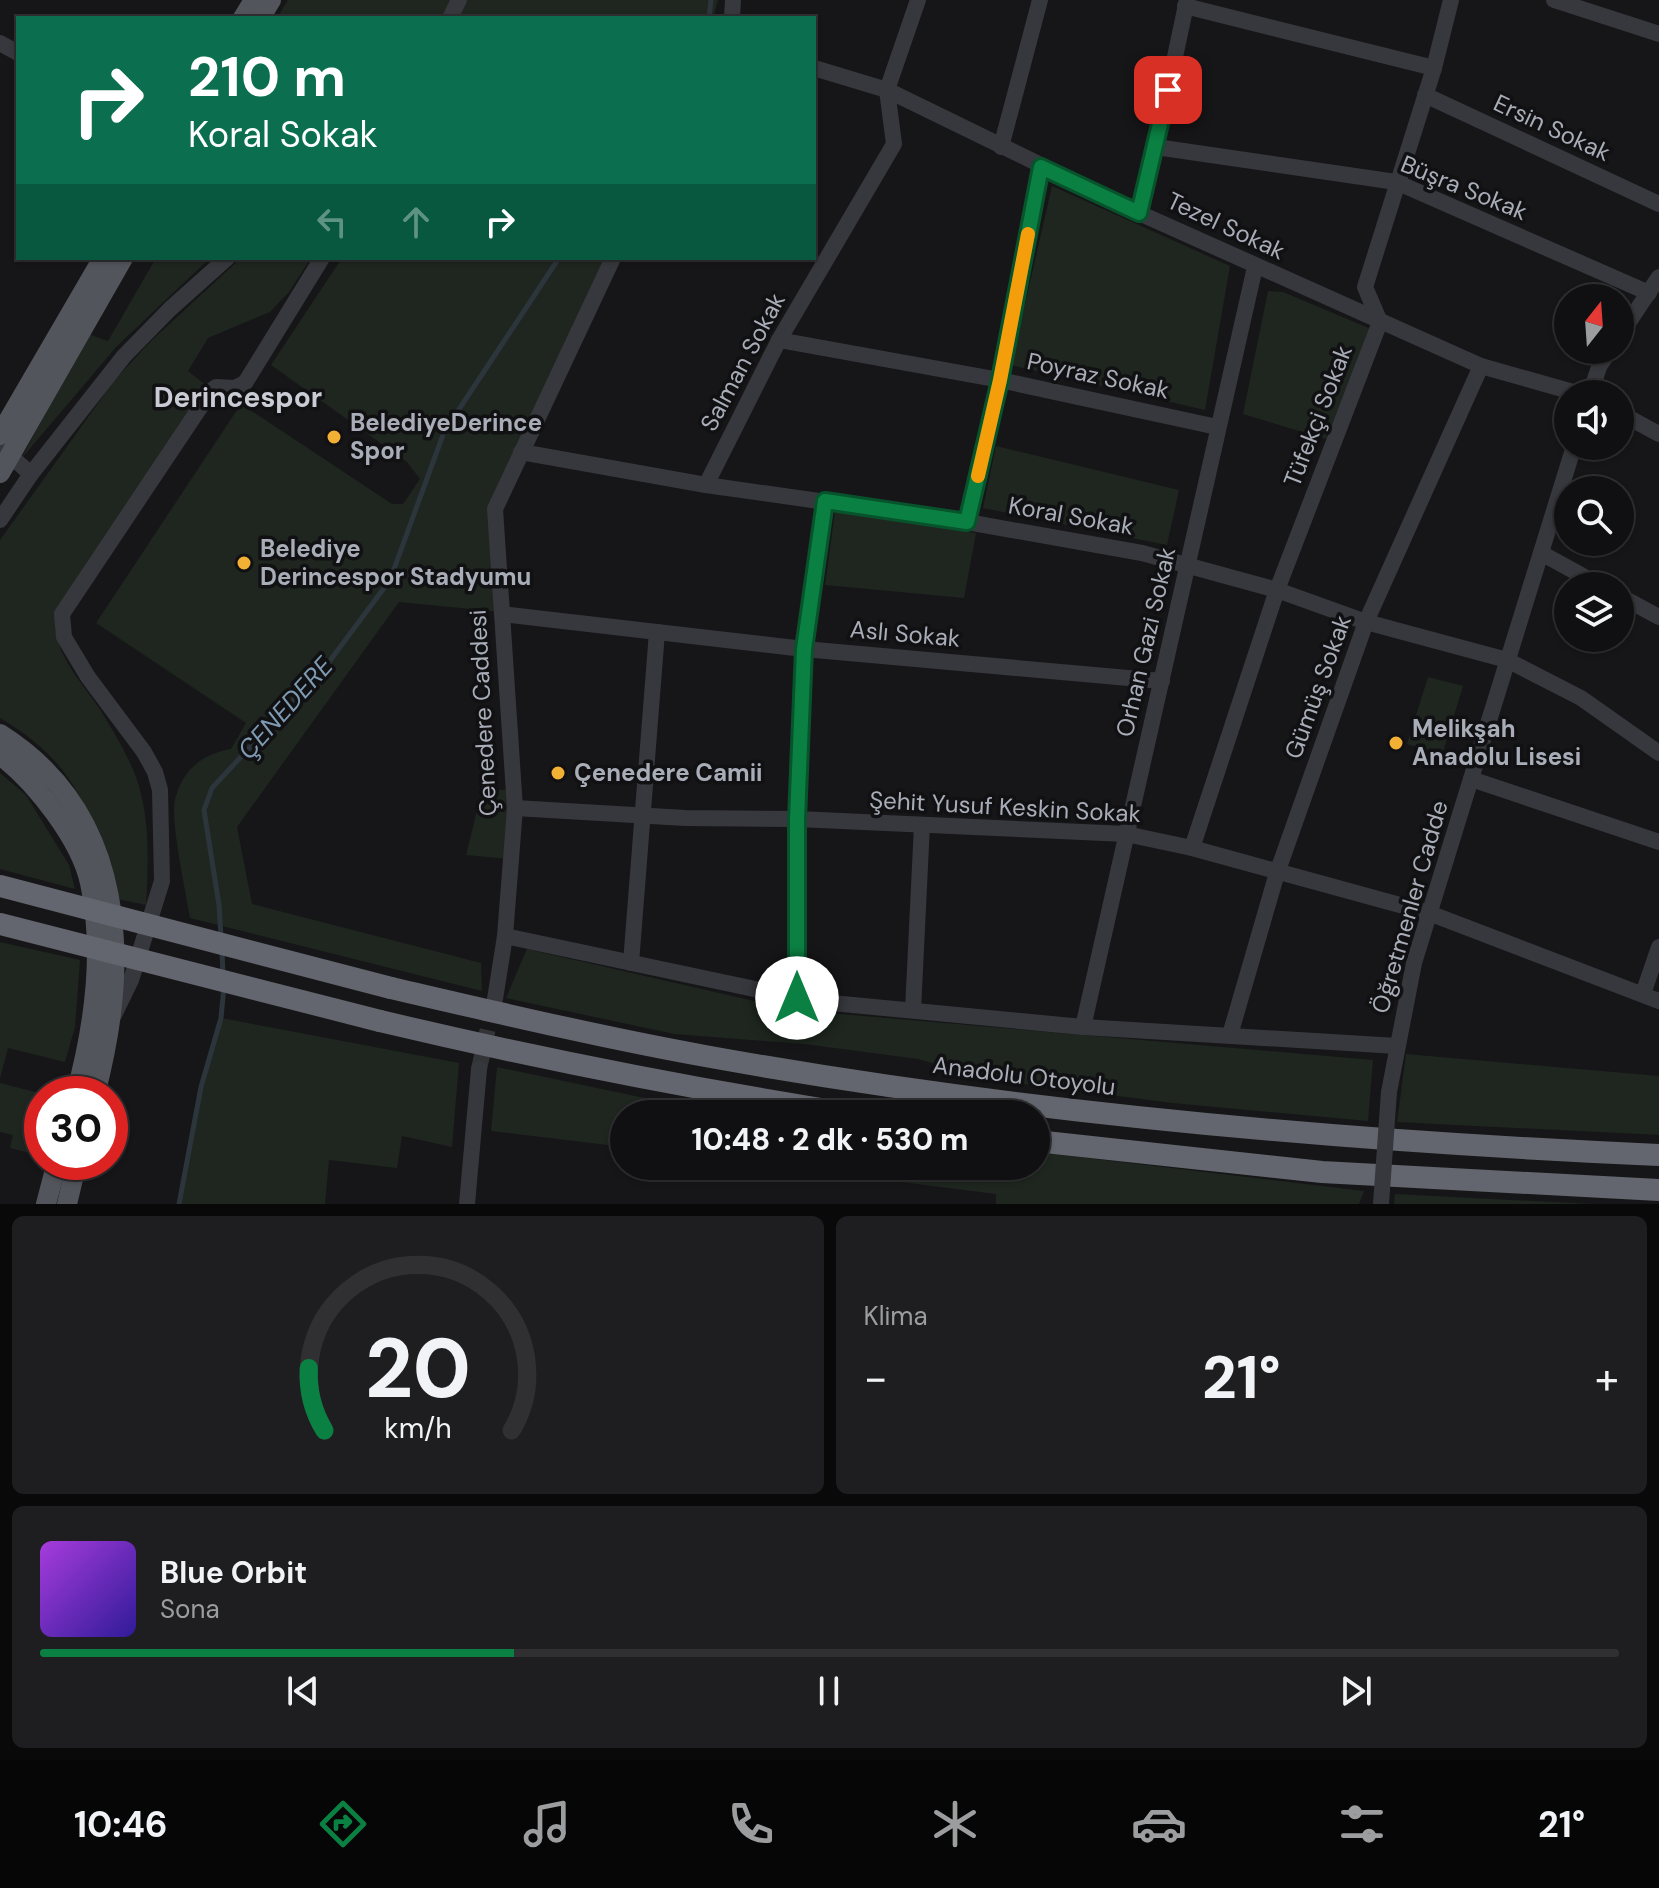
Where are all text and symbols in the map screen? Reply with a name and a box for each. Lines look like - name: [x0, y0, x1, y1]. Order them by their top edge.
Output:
- text: 210 m: [188, 40, 346, 113]
- icon: right: [56, 48, 160, 152]
- pin: [1134, 56, 1202, 124]
- icon: arrive: [1146, 68, 1190, 112]
- street label: Ersin Sokak: [1489, 87, 1616, 168]
- text: Koral Sokak: [188, 111, 378, 158]
- street label: Büşra Sokak: [1396, 148, 1532, 227]
- street label: Tezel Sokak: [1162, 185, 1290, 266]
- icon: left: [310, 200, 354, 244]
- icon: ahead: [394, 200, 438, 244]
- icon: right: [478, 200, 522, 244]
- north arrow: [1554, 284, 1634, 364]
- map controls: [1554, 284, 1634, 652]
- street label: Salman Sokak: [693, 287, 792, 436]
- street label: Tüfekçi Sokak: [1276, 341, 1359, 491]
- street label: Poyraz Sokak: [1024, 345, 1172, 406]
- district label: Derincespor: [154, 379, 322, 416]
- button: sound: [1554, 380, 1634, 460]
- place label: BelediyeDerince Spor: [350, 407, 542, 466]
- marker: BelediyeDerince Spor: [325, 428, 343, 446]
- button: search: [1554, 476, 1634, 556]
- street label: Koral Sokak: [1006, 489, 1136, 542]
- place label: Belediye Derincespor Stadyumu: [260, 533, 531, 592]
- street label: Orhan Gazi Sokak: [1109, 544, 1182, 740]
- marker: Belediye Derincespor Stadyumu: [235, 554, 253, 572]
- button: layers: [1554, 572, 1634, 652]
- street label: Çenedere Caddesi: [462, 609, 503, 817]
- street label: Gümüş Sokak: [1277, 611, 1358, 763]
- street label: Aslı Sokak: [849, 613, 961, 654]
- water label: ÇENEDERE: [230, 649, 341, 767]
- place label: Melikşah Anadolu Lisesi: [1412, 713, 1581, 772]
- marker: Melikşah Anadolu Lisesi: [1387, 734, 1405, 752]
- place label: Çenedere Camii: [574, 757, 762, 788]
- marker: Çenedere Camii: [549, 764, 567, 782]
- street label: Şehit Yusuf Keskin Sokak: [869, 784, 1141, 829]
- street label: Öğretmenler Cadde: [1364, 797, 1455, 1017]
- position arrow: [755, 956, 839, 1040]
- street label: Anadolu Otoyolu: [931, 1049, 1117, 1102]
- speed limit sign: 30: [24, 1076, 128, 1180]
- text: 10:48 · 2 dk · 530 m: [692, 1120, 969, 1159]
- text: Klima: [864, 1299, 928, 1333]
- text: 20: [365, 1314, 471, 1423]
- text: 21°: [1202, 1338, 1281, 1417]
- text: −: [864, 1349, 888, 1407]
- text: +: [1595, 1349, 1619, 1407]
- text: km/h: [384, 1410, 452, 1447]
- text: Blue Orbit: [160, 1553, 307, 1592]
- text: Sona: [160, 1592, 220, 1626]
- icon: previous: [281, 1669, 325, 1713]
- icon: pause: [807, 1669, 851, 1713]
- icon: next: [1334, 1669, 1378, 1713]
- icon: directions: [315, 1796, 371, 1852]
- icon: music: [519, 1796, 575, 1852]
- icon: phone: [723, 1796, 779, 1852]
- icon: climate: [927, 1796, 983, 1852]
- icon: car: [1131, 1796, 1187, 1852]
- icon: filters: [1334, 1796, 1390, 1852]
- text: 10:46: [74, 1801, 168, 1848]
- text: 21°: [1538, 1801, 1585, 1848]

